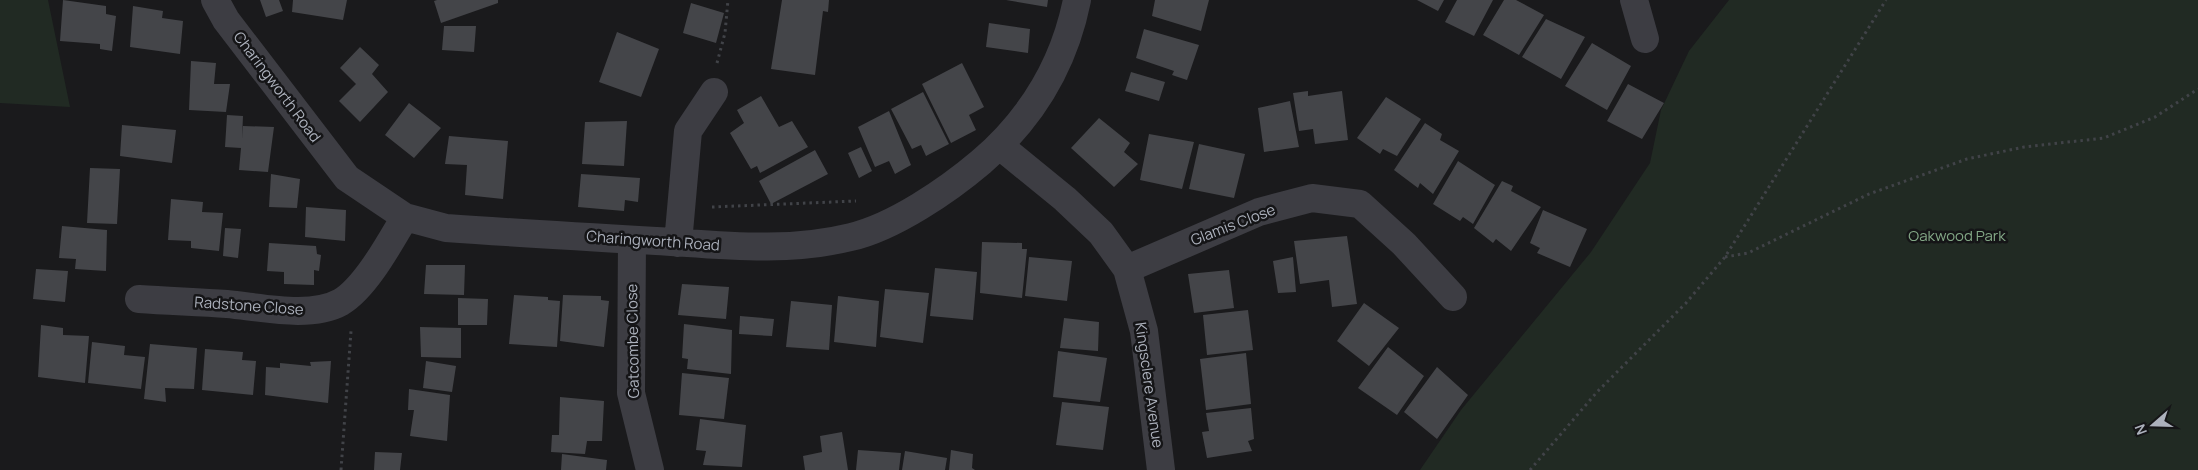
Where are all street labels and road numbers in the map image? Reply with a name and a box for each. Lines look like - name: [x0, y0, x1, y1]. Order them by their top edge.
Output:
- street label: Charingworth Road: [229, 27, 326, 146]
- street label: Glamis Close: [1187, 199, 1278, 250]
- street label: Charingworth Road: [586, 225, 720, 256]
- street label: Gatcombe Close: [621, 283, 644, 398]
- street label: Radstone Close: [194, 291, 305, 320]
- street label: Kingsclere Avenue: [1130, 321, 1169, 449]

